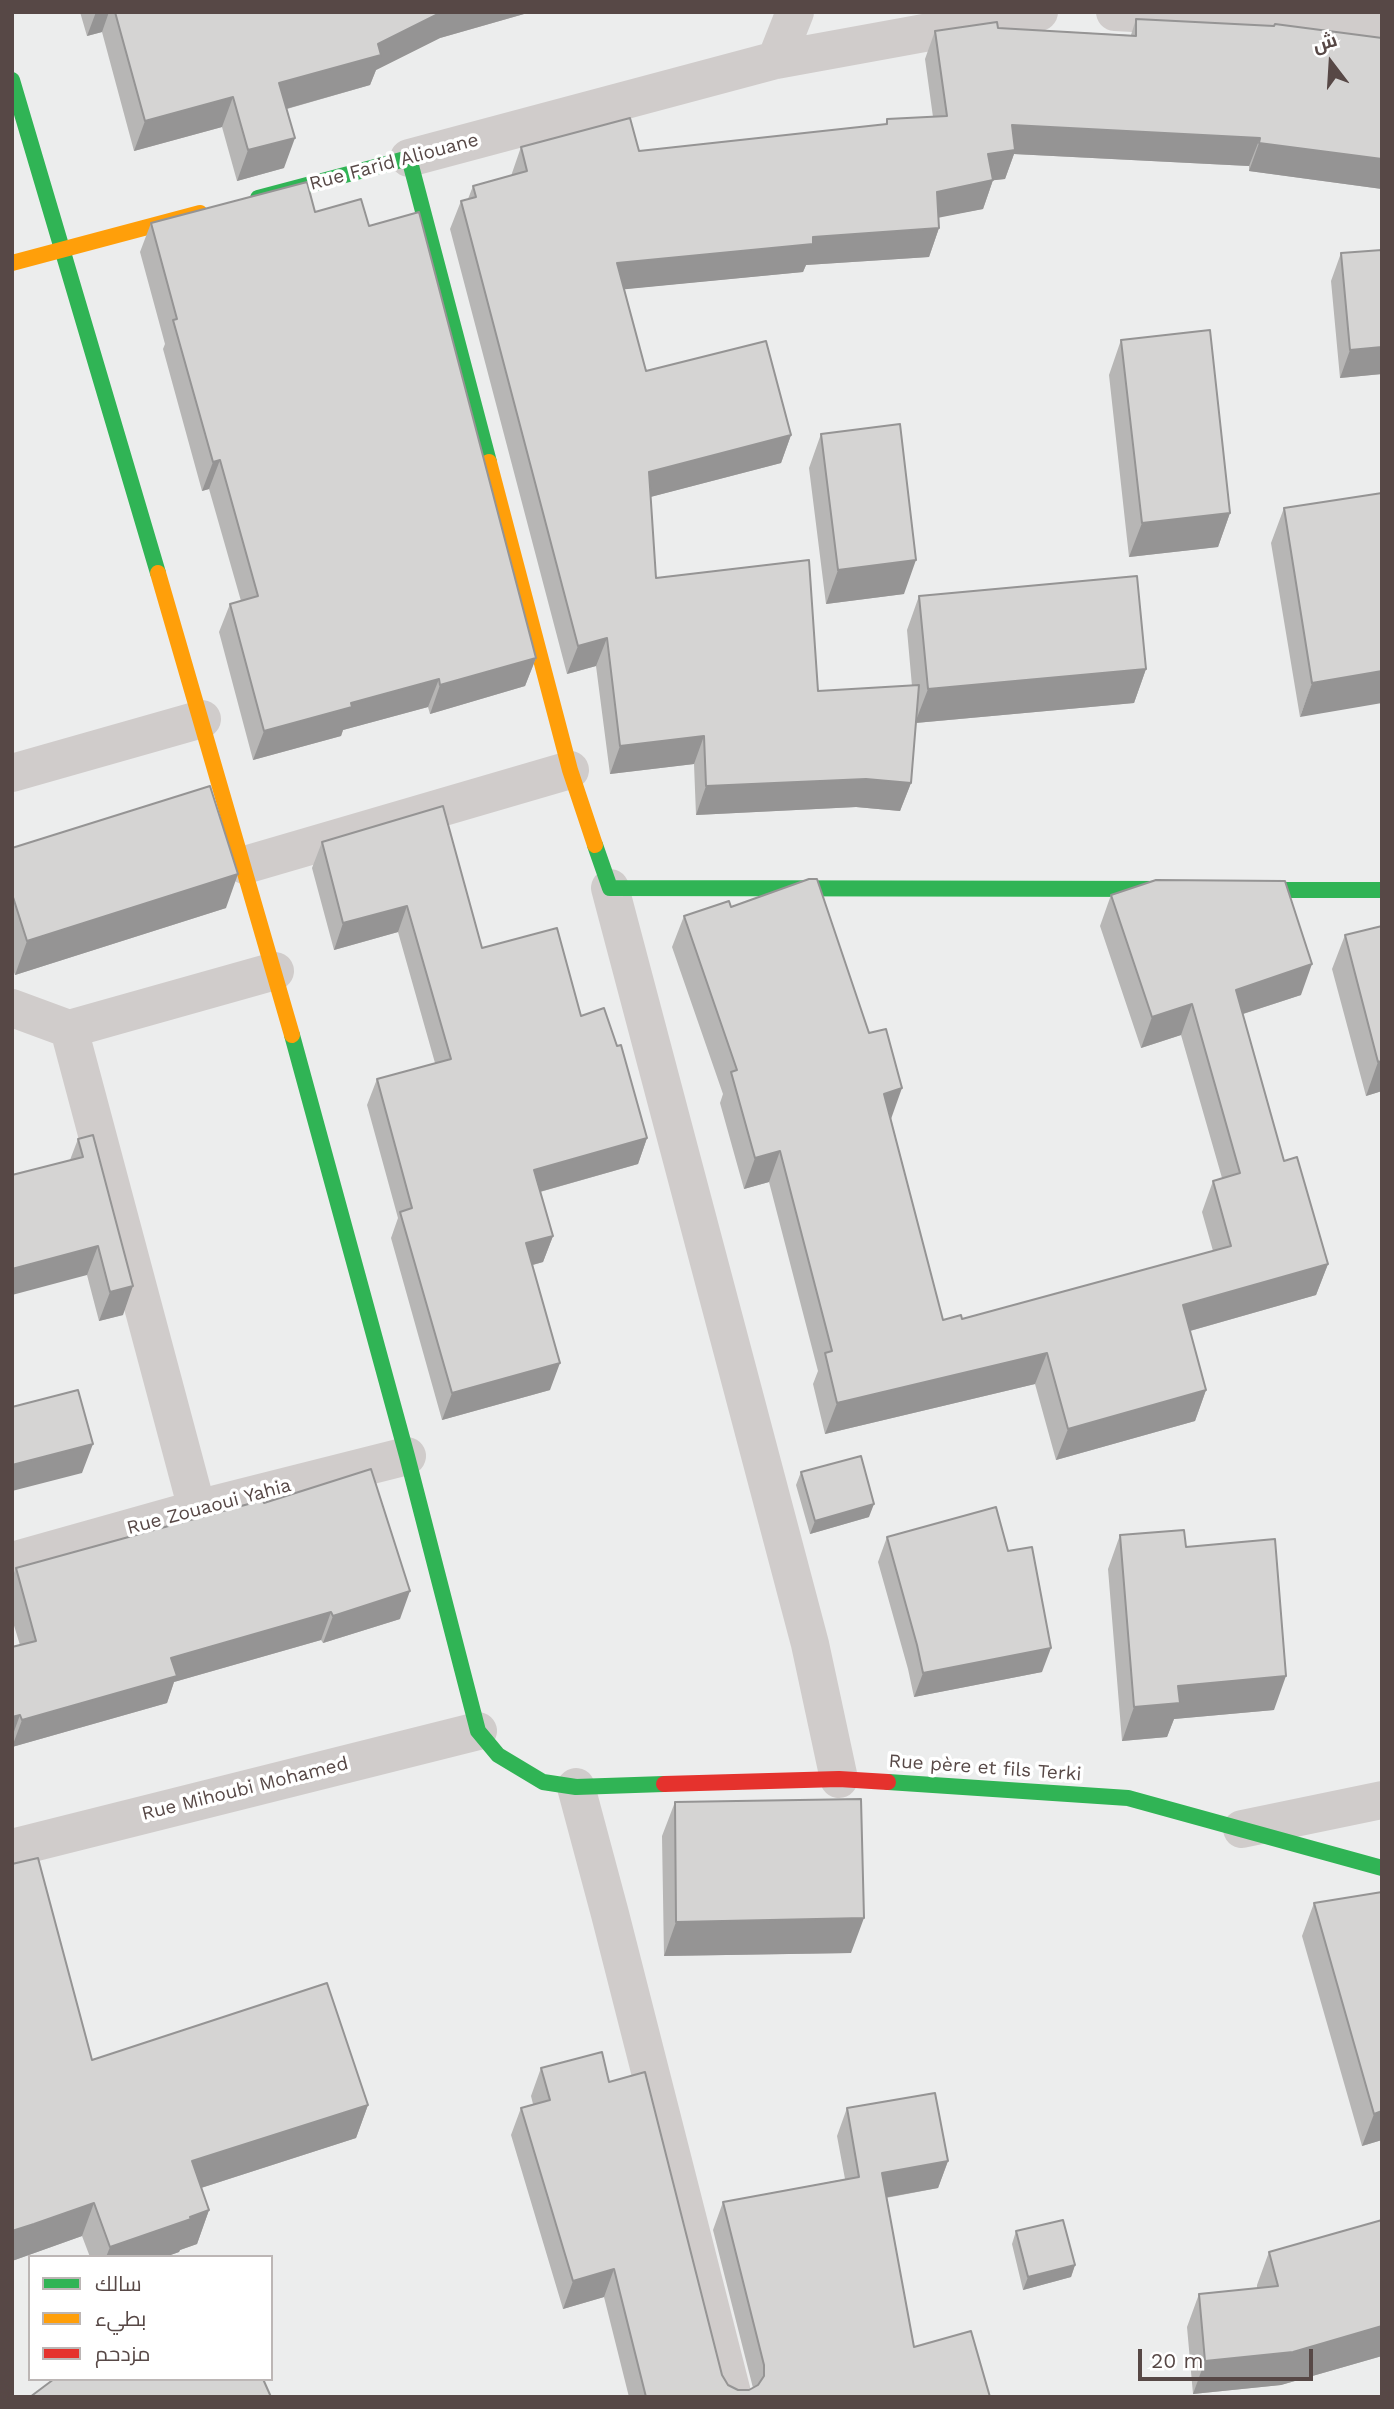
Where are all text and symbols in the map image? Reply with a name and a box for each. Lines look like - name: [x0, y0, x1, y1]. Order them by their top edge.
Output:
- north arrow: [1296, 28, 1366, 98]
- text: ش: [1310, 28, 1340, 57]
- street label: Rue Farid Aliouane: [307, 128, 481, 196]
- street label: Rue Zouaoui Yahia: [124, 1474, 294, 1540]
- street label: Rue père et fils Terki: [888, 1750, 1082, 1786]
- street label: Rue Mihoubi Mohamed: [139, 1752, 351, 1826]
- legend: [28, 2255, 273, 2381]
- text: سالك: [95, 2271, 142, 2296]
- text: بطيء: [95, 2306, 146, 2331]
- scale bar: [1142, 2336, 1317, 2380]
- text: مزدحم: [95, 2341, 150, 2366]
- text: 20 m: [1151, 2348, 1203, 2373]

